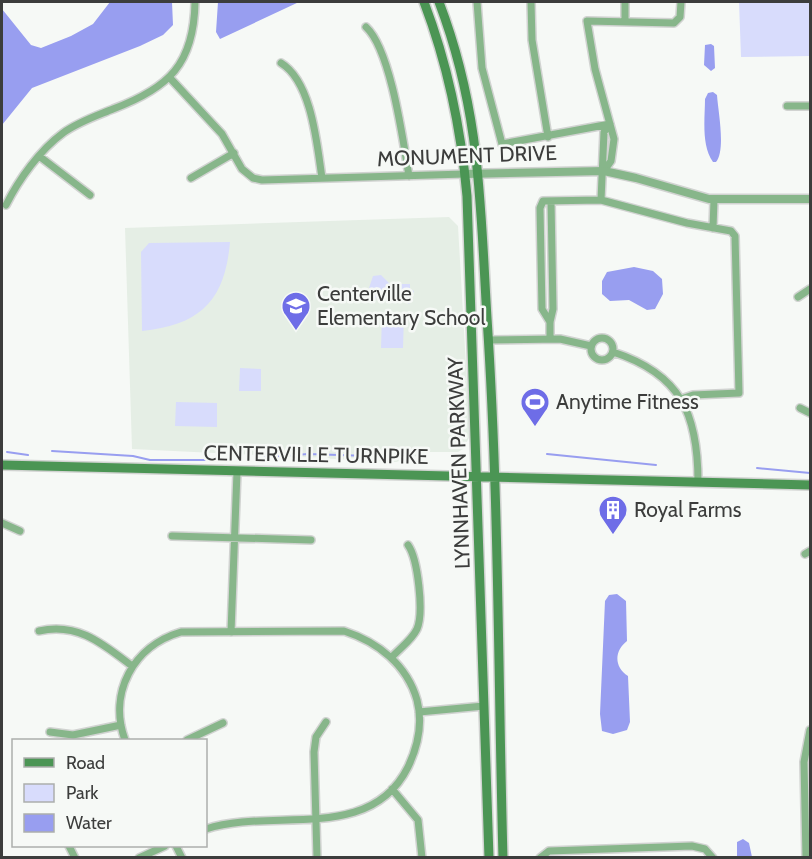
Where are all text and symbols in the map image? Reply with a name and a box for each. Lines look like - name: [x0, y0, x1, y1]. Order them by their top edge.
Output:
- street label: MONUMENT DRIVE: [377, 140, 557, 171]
- place label: Centerville Elementary School: [317, 281, 485, 330]
- school or university icon: Centerville Elementary School: [280, 290, 312, 332]
- street label: LYNNHAVEN PARKWAY: [442, 356, 475, 569]
- sports icon: Anytime Fitness: [519, 386, 551, 428]
- place label: Anytime Fitness: [556, 389, 699, 414]
- street label: CENTERVILLE TURNPIKE: [203, 440, 429, 469]
- building icon: Royal Farms: [597, 494, 629, 536]
- place label: Royal Farms: [634, 497, 742, 522]
- legend: [12, 739, 207, 847]
- text: Road: [66, 752, 105, 774]
- text: Park: [66, 782, 99, 804]
- text: Water: [66, 812, 112, 834]

